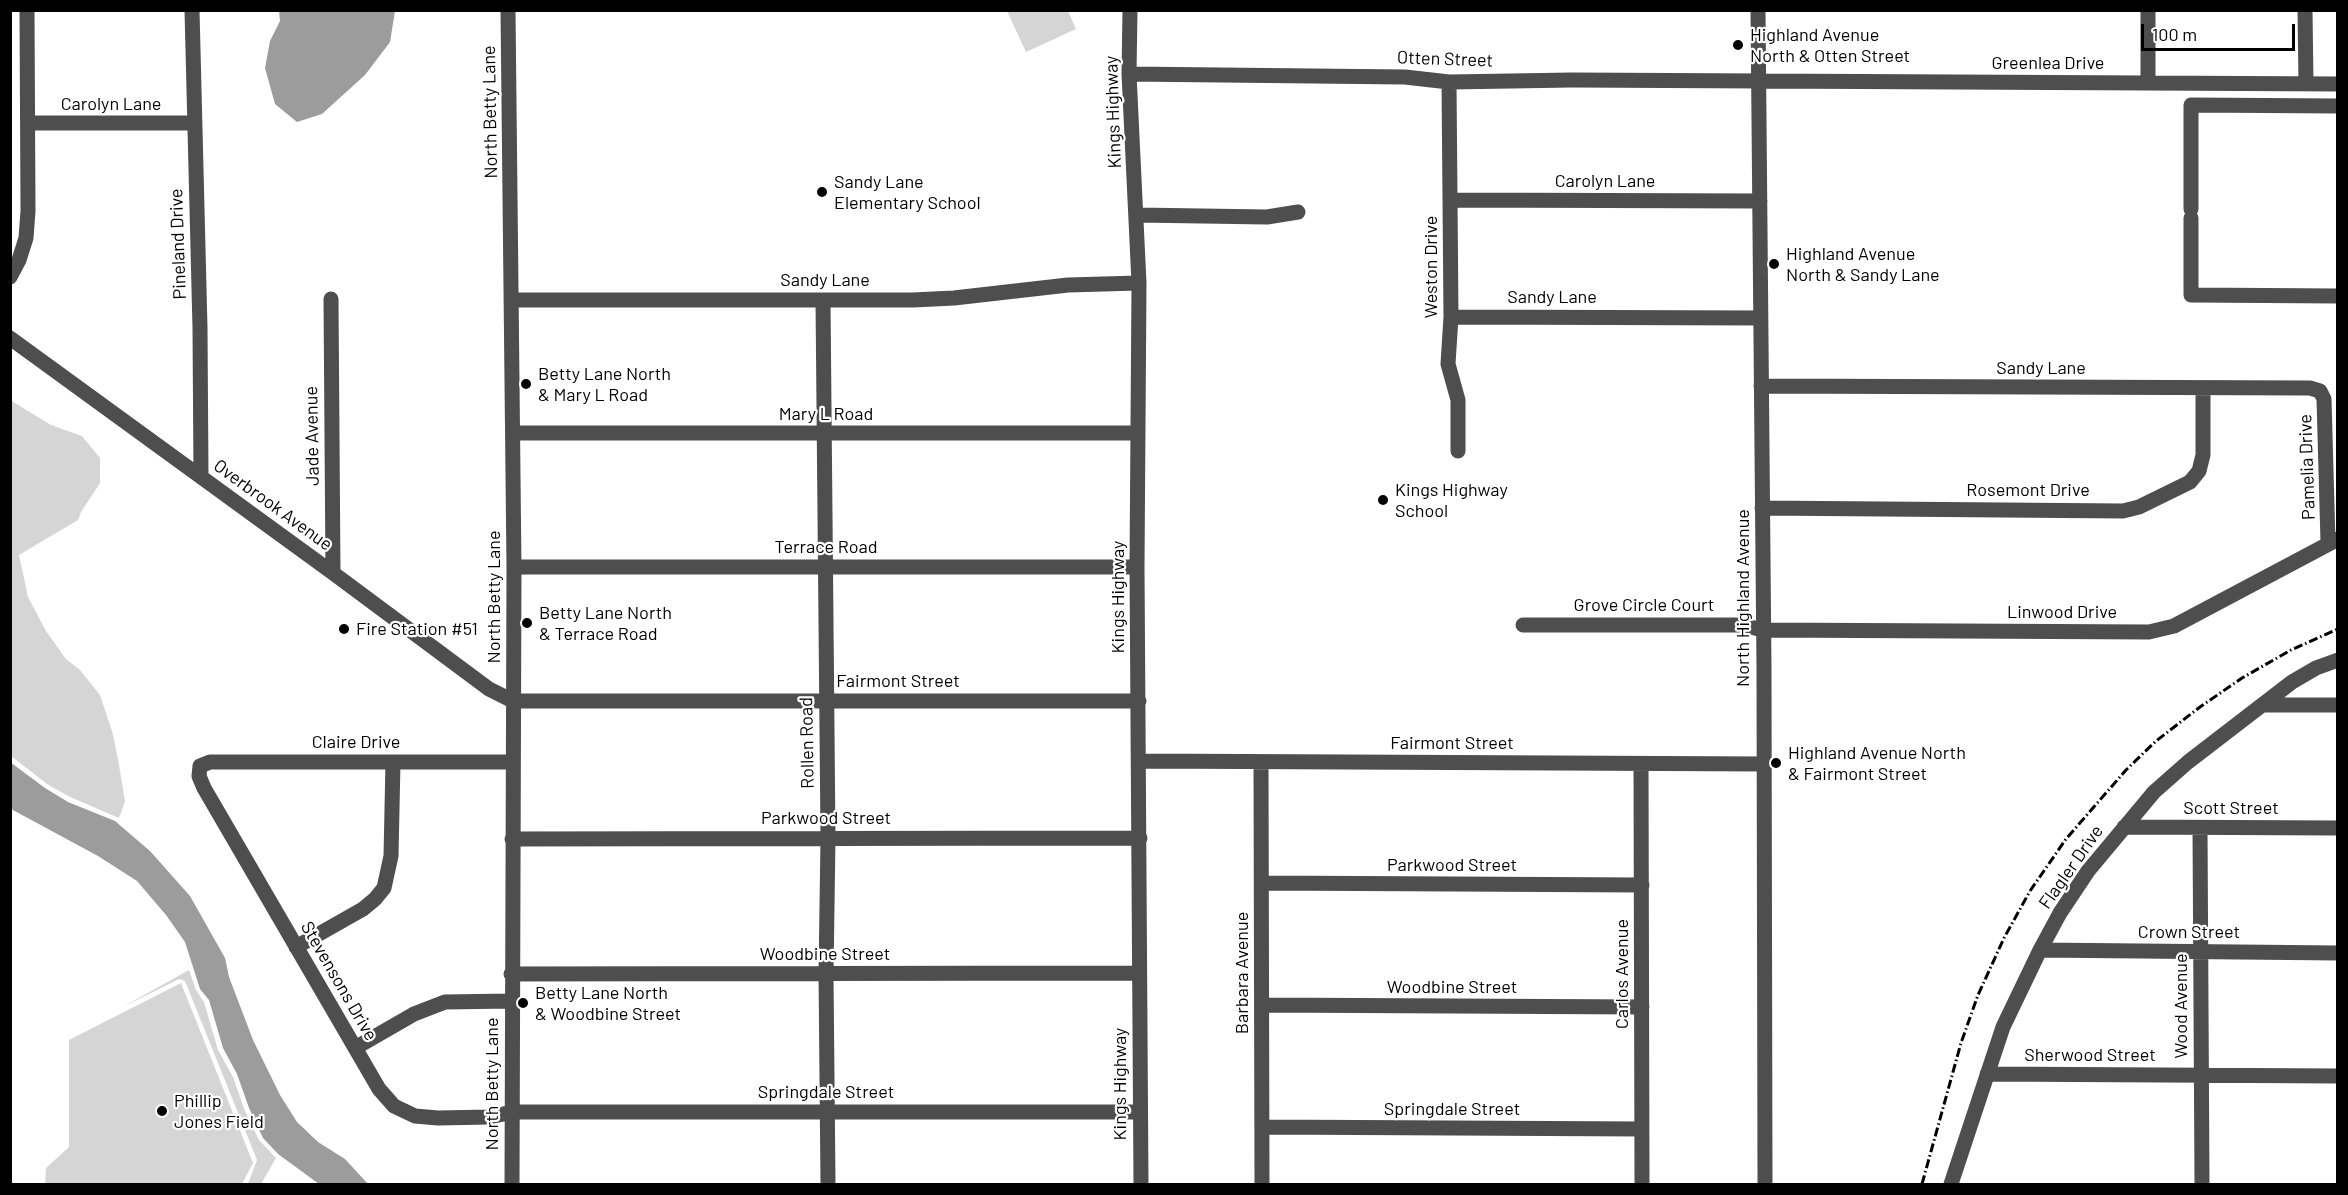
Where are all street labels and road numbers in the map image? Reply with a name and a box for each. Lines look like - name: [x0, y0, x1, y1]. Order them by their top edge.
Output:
- street label: North Betty Lane: [478, 45, 502, 179]
- street label: Otten Street: [1397, 47, 1493, 71]
- street label: Greenlea Drive: [1992, 52, 2104, 74]
- street label: Kings Highway: [1100, 55, 1126, 169]
- street label: Carolyn Lane: [61, 93, 161, 115]
- street label: Carolyn Lane: [1555, 170, 1655, 192]
- street label: Pineland Drive: [165, 188, 191, 300]
- street label: Weston Drive: [1420, 216, 1442, 318]
- street label: Sandy Lane: [780, 269, 870, 291]
- street label: Sandy Lane: [1507, 286, 1597, 308]
- street label: Sandy Lane: [1996, 357, 2086, 379]
- street label: Jade Avenue: [300, 386, 324, 486]
- street label: Mary L Road: [779, 403, 873, 425]
- street label: Pamelia Drive: [2294, 414, 2320, 520]
- street label: Overbrook Avenue: [209, 455, 337, 555]
- street label: Rosemont Drive: [1966, 479, 2090, 501]
- street label: North Highland Avenue: [1732, 509, 1754, 687]
- street label: North Betty Lane: [483, 531, 505, 663]
- street label: Terrace Road: [774, 536, 878, 558]
- street label: Kings Highway: [1107, 541, 1129, 653]
- street label: Grove Circle Court: [1574, 594, 1714, 616]
- street label: Linwood Drive: [2007, 601, 2117, 623]
- street label: Fairmont Street: [836, 670, 960, 692]
- street label: Rollen Road: [795, 697, 819, 789]
- street label: Claire Drive: [312, 731, 400, 753]
- street label: Fairmont Street: [1390, 732, 1514, 754]
- street label: Scott Street: [2183, 797, 2279, 819]
- street label: Parkwood Street: [761, 807, 891, 829]
- street label: Flagler Drive: [2034, 821, 2108, 913]
- street label: Parkwood Street: [1387, 854, 1517, 876]
- street label: Barbara Avenue: [1231, 912, 1253, 1034]
- street label: Stevensons Drive: [296, 917, 382, 1045]
- street label: Carlos Avenue: [1611, 919, 1633, 1029]
- street label: Crown Street: [2138, 921, 2240, 943]
- street label: Woodbine Street: [760, 943, 890, 965]
- street label: Wood Avenue: [2170, 953, 2192, 1059]
- street label: Woodbine Street: [1387, 976, 1517, 998]
- street label: North Betty Lane: [481, 1018, 503, 1150]
- street label: Kings Highway: [1109, 1028, 1131, 1140]
- street label: Sherwood Street: [2024, 1044, 2156, 1066]
- street label: Springdale Street: [758, 1081, 894, 1103]
- street label: Springdale Street: [1384, 1098, 1520, 1120]

